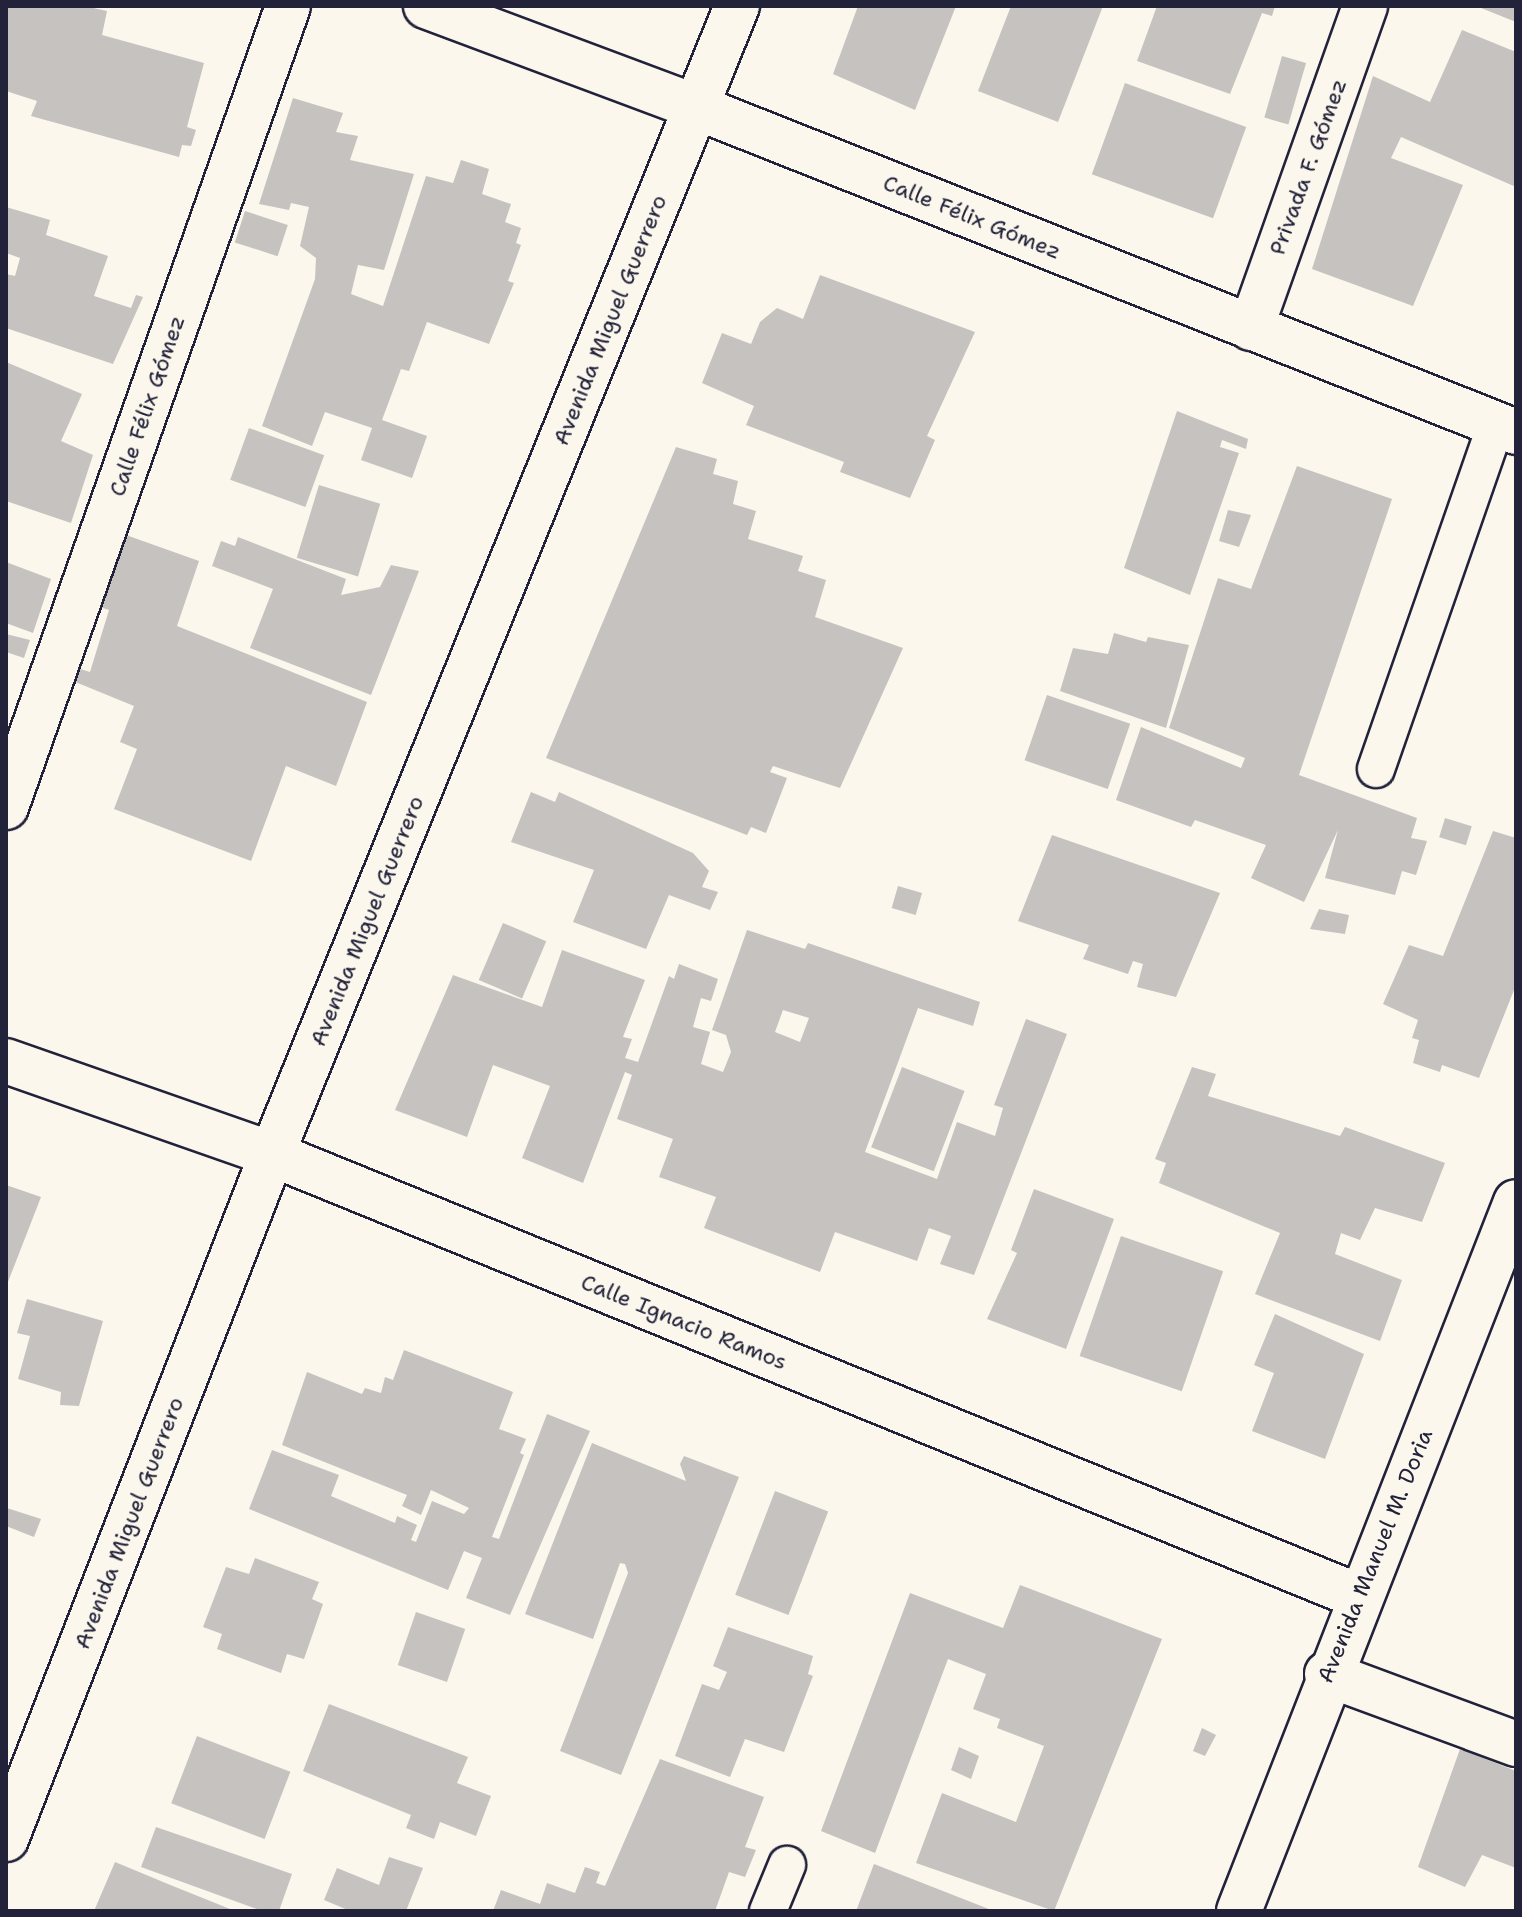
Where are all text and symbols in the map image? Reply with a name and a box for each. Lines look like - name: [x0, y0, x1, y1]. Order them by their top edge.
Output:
- street label: Privada F. Gómez: [1264, 75, 1352, 259]
- street label: Calle Félix Gómez: [879, 169, 1065, 265]
- street label: Avenida Miguel Guerrero: [548, 191, 672, 449]
- street label: Calle Félix Gómez: [104, 312, 190, 500]
- street label: Avenida Miguel Guerrero: [305, 792, 429, 1050]
- street label: Calle Ignacio Ramos: [577, 1269, 791, 1375]
- street label: Avenida Miguel Guerrero: [69, 1393, 189, 1653]
- street label: Avenida Manuel M. Doria: [1312, 1425, 1438, 1687]

